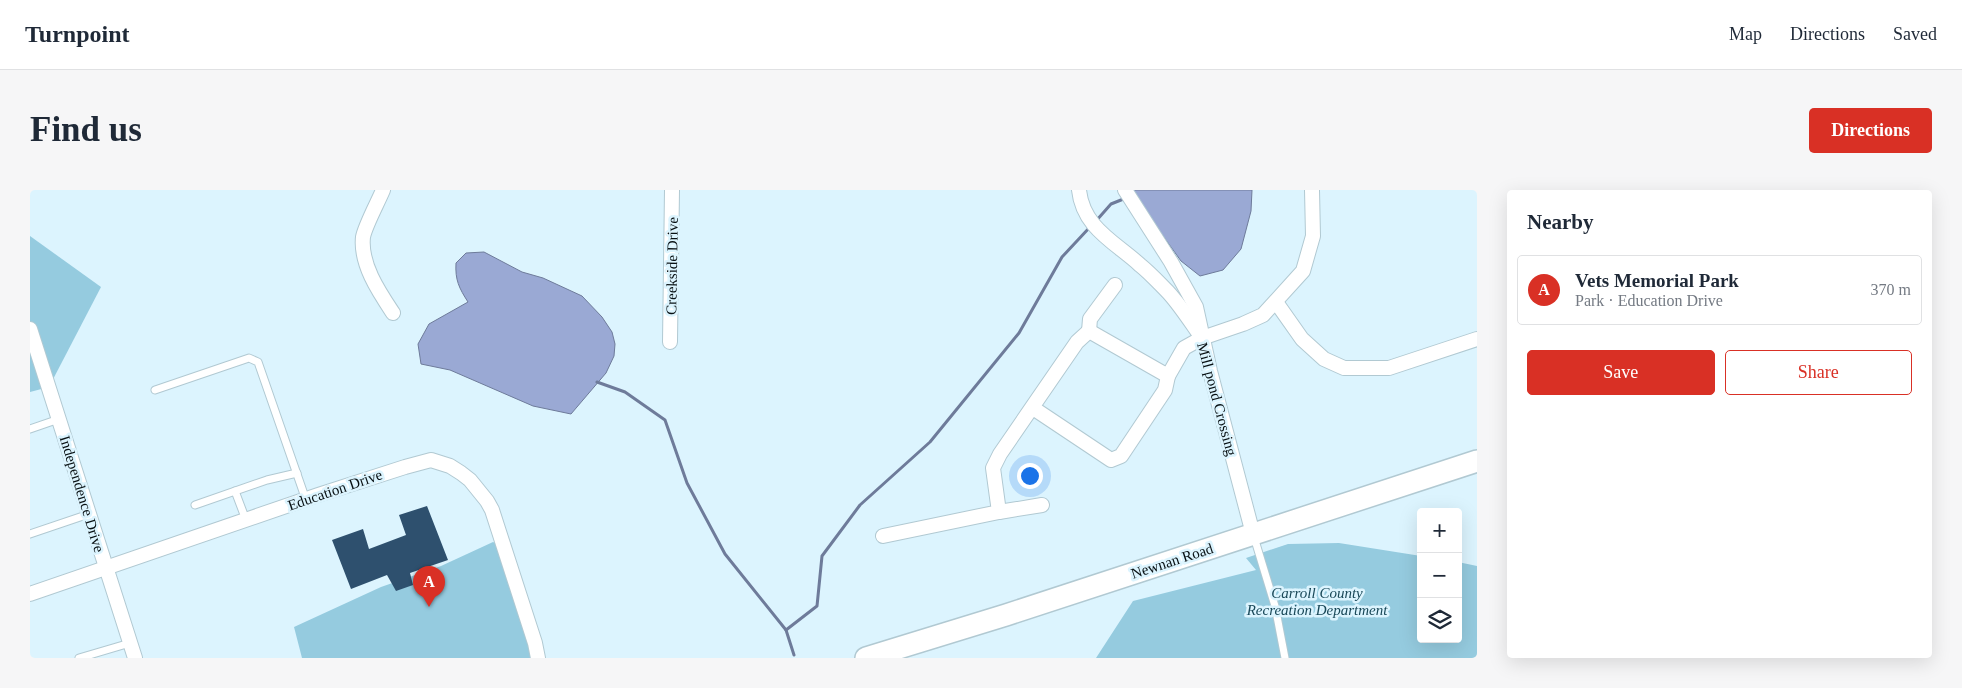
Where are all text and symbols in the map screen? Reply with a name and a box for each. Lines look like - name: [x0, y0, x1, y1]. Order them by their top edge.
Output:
- text: Turnpoint: [25, 21, 130, 47]
- text: Map: [1729, 24, 1762, 44]
- text: Directions: [1790, 24, 1865, 44]
- text: Saved: [1893, 24, 1937, 44]
- button: Directions: [1809, 108, 1932, 153]
- text: Find us: [30, 110, 142, 149]
- text: Nearby: [1527, 210, 1594, 234]
- street label: Creekside Drive: [663, 217, 681, 315]
- text: Vets Memorial Park: [1575, 270, 1739, 291]
- text: A: [1538, 281, 1550, 298]
- text: 370 m: [1871, 281, 1911, 298]
- text: Park · Education Drive: [1575, 292, 1723, 309]
- street label: Mill pond Crossing: [1194, 341, 1240, 458]
- button: Save: [1527, 350, 1715, 395]
- button: Share: [1725, 350, 1912, 395]
- street label: Independence Drive: [57, 434, 107, 555]
- your location: [1017, 463, 1043, 489]
- street label: Education Drive: [286, 466, 385, 514]
- map controls: [1417, 508, 1462, 643]
- button: +: [1417, 508, 1462, 553]
- street label: Newnan Road: [1129, 540, 1216, 582]
- button: −: [1417, 553, 1462, 598]
- pin: A: [413, 566, 445, 607]
- park label: Carroll County Recreation Department: [1246, 585, 1388, 618]
- button: layers: [1417, 598, 1462, 643]

